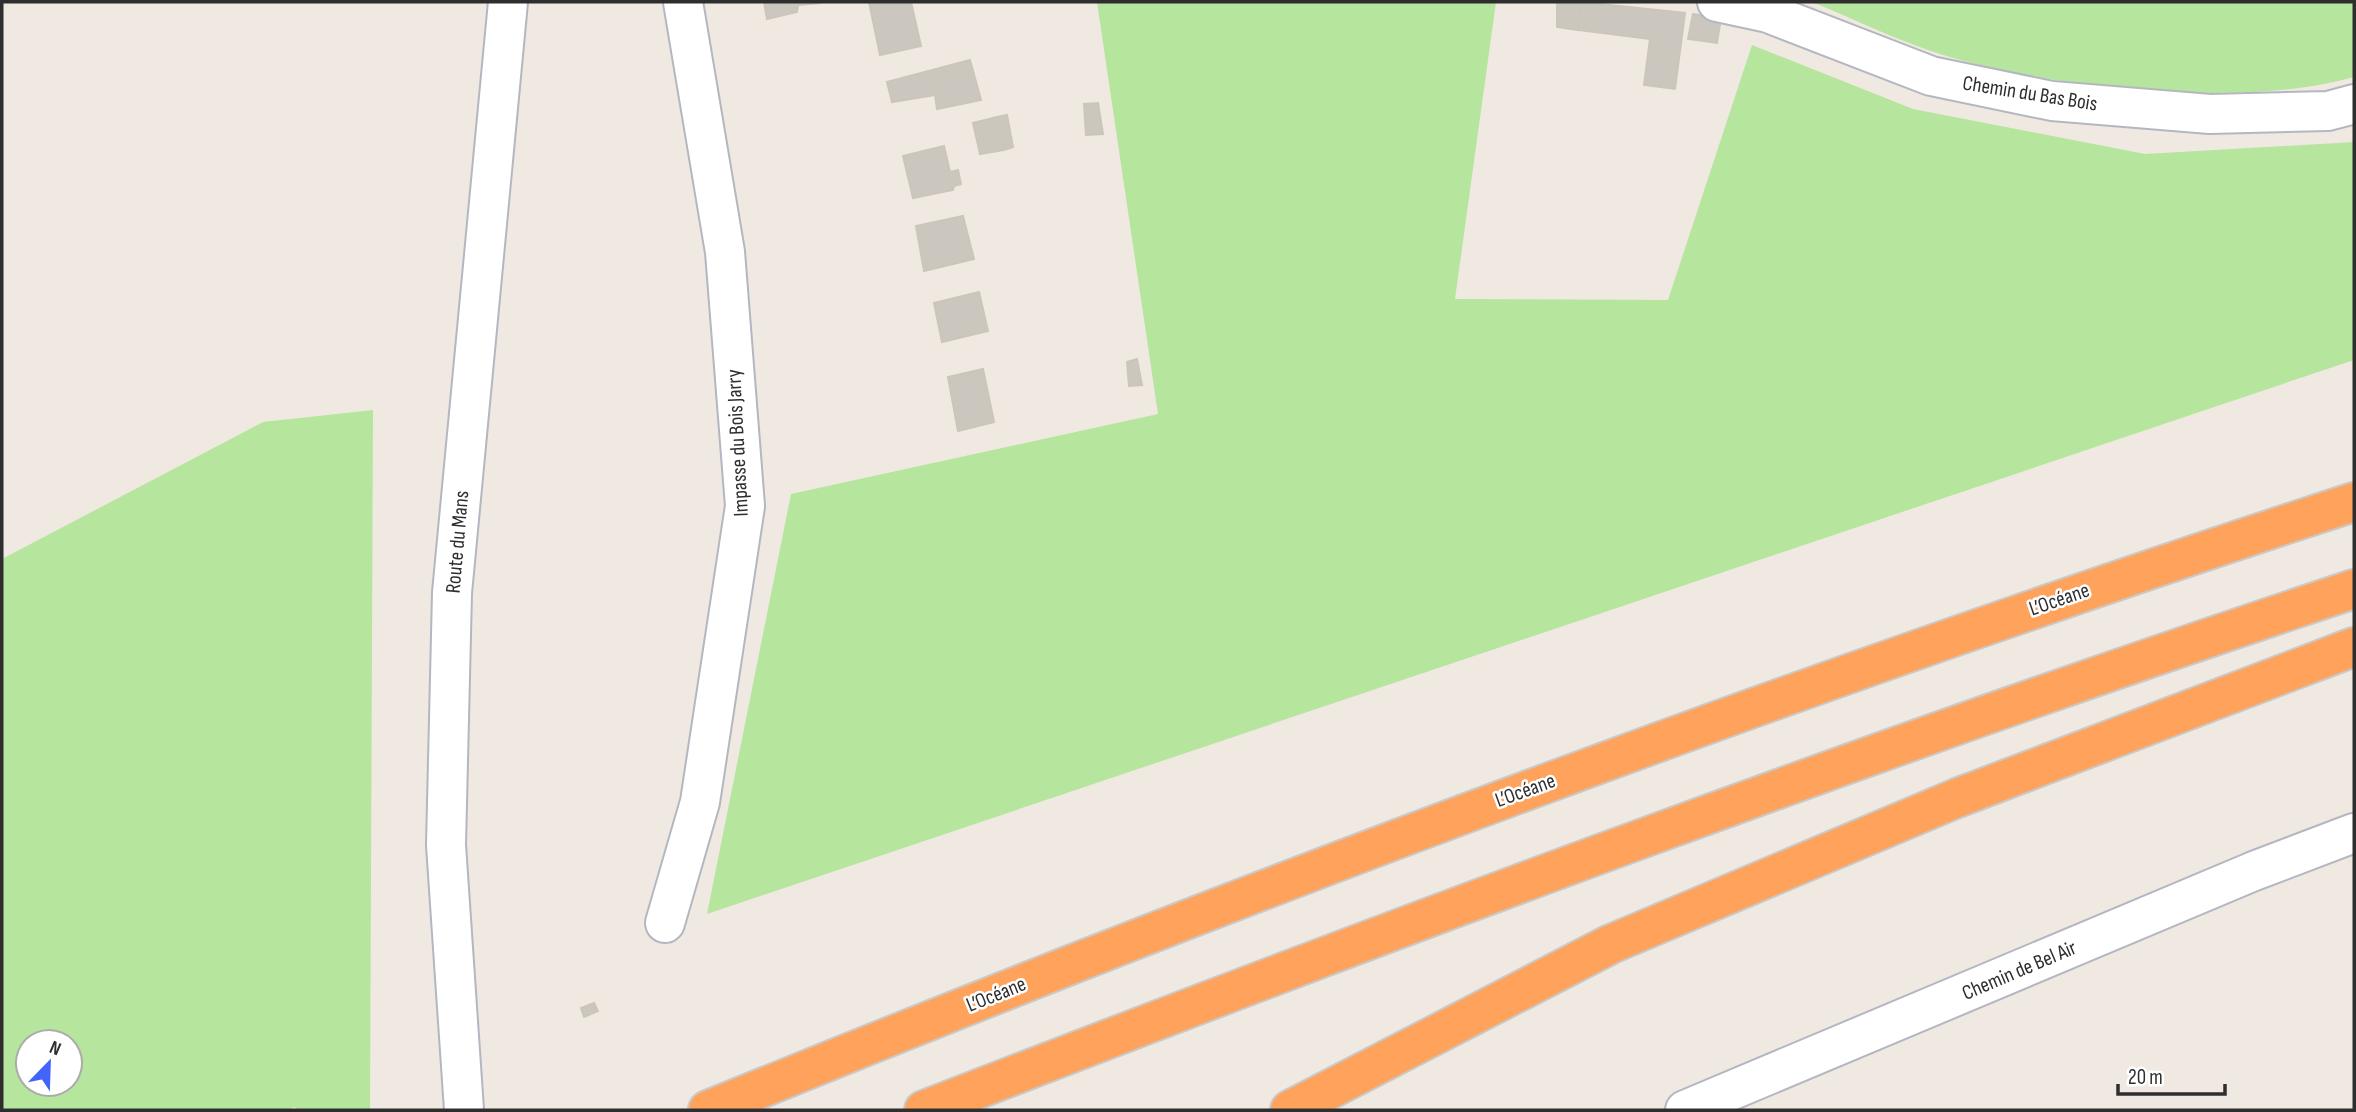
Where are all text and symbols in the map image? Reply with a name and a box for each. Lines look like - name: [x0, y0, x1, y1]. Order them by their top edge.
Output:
- street label: Chemin du Bas Bois: [1961, 71, 2099, 116]
- street label: Impasse du Bois Jarry: [721, 369, 754, 517]
- street label: Route du Mans: [441, 490, 474, 594]
- street label: L’Océane: [2026, 578, 2093, 621]
- street label: L’Océane: [1492, 768, 1559, 813]
- street label: Chemin de Bel Air: [1958, 935, 2080, 1006]
- street label: L’Océane: [963, 971, 1030, 1018]
- north arrow: [14, 1028, 84, 1098]
- text: N: [46, 1036, 64, 1061]
- scale bar: [2118, 1052, 2225, 1096]
- text: 20 m: [2128, 1065, 2163, 1090]

